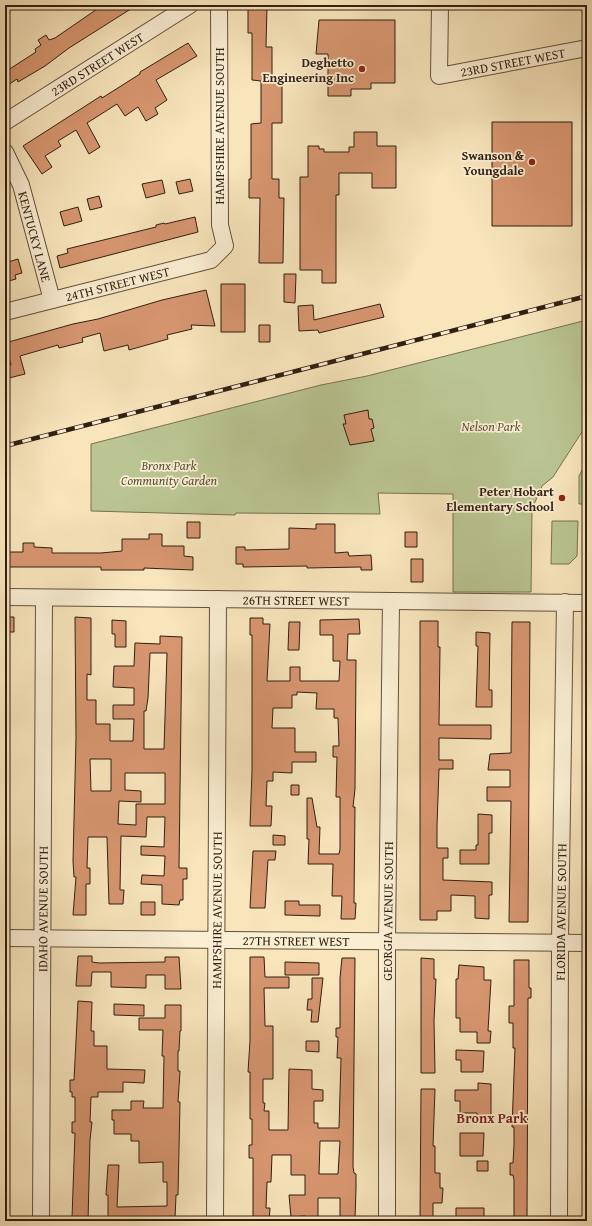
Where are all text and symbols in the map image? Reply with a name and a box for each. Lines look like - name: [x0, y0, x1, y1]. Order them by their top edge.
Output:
- street label: 23RD STREET WEST: [47, 27, 148, 101]
- street label: 23RD STREET WEST: [459, 43, 568, 82]
- street label: HAMPSHIRE AVENUE SOUTH: [210, 47, 229, 205]
- place label: Deghetto Engineering Inc: [263, 53, 354, 87]
- marker: Deghetto Engineering Inc: [357, 64, 367, 74]
- place label: Swanson & Youngdale: [461, 146, 525, 180]
- marker: Swanson & Youngdale: [527, 157, 537, 167]
- street label: KENTUCKY LANE: [13, 189, 56, 285]
- street label: 24TH STREET WEST: [63, 262, 173, 306]
- park label: Nelson Park: [462, 417, 521, 436]
- park label: Bronx Park Community Garden: [121, 456, 217, 490]
- place label: Peter Hobart Elementary School: [446, 482, 554, 516]
- marker: Peter Hobart Elementary School: [557, 493, 567, 503]
- street label: 26TH STREET WEST: [242, 590, 350, 611]
- street label: HAMPSHIRE AVENUE SOUTH: [207, 831, 227, 989]
- street label: GEORGIA AVENUE SOUTH: [378, 841, 398, 981]
- street label: FLORIDA AVENUE SOUTH: [551, 843, 571, 981]
- street label: IDAHO AVENUE SOUTH: [33, 846, 53, 972]
- street label: 27TH STREET WEST: [242, 931, 350, 951]
- district label: Bronx Park: [457, 1108, 528, 1128]

